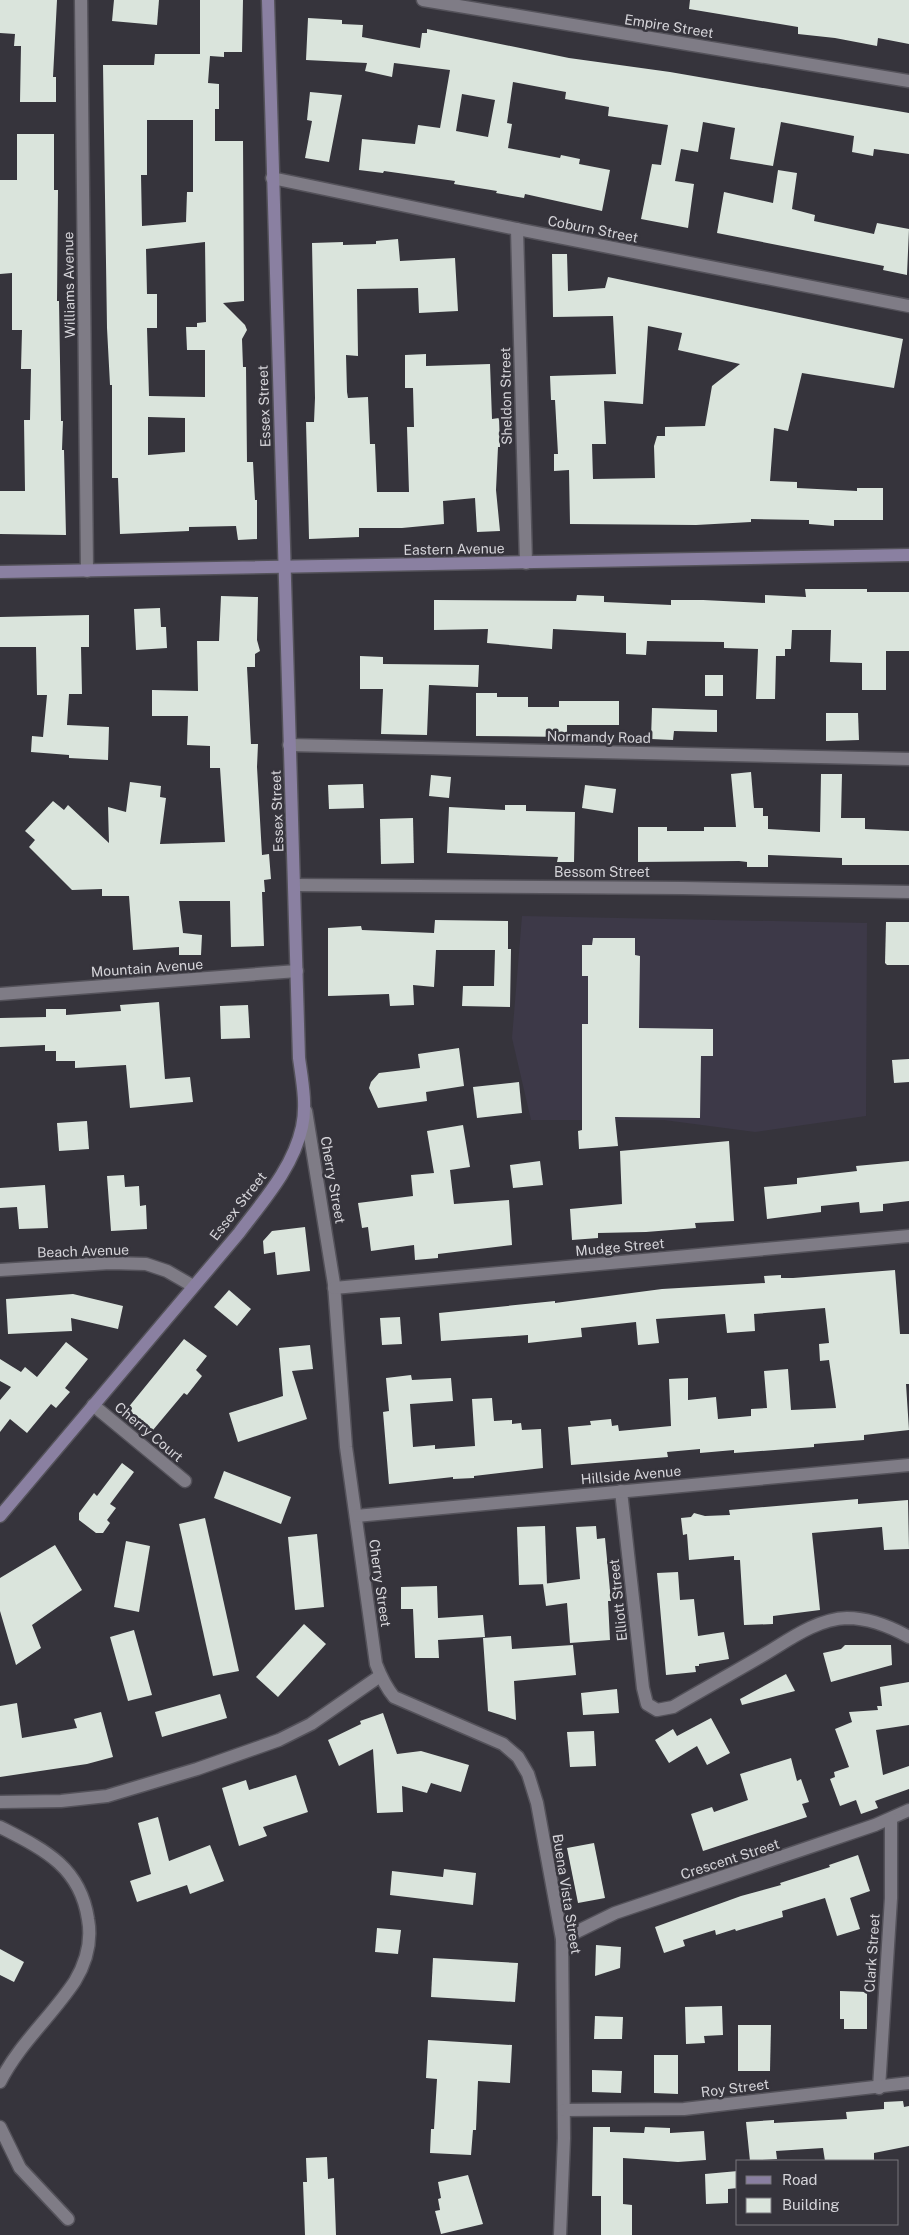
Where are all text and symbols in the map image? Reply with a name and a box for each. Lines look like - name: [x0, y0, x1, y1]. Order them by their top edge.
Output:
- street label: Empire Street: [623, 11, 715, 41]
- street label: Coburn Street: [546, 212, 640, 246]
- street label: Williams Avenue: [60, 231, 78, 339]
- street label: Sheldon Street: [497, 347, 515, 445]
- street label: Essex Street: [255, 365, 273, 447]
- street label: Eastern Avenue: [403, 540, 505, 558]
- street label: Normandy Road: [547, 728, 651, 746]
- street label: Essex Street: [268, 770, 286, 852]
- street label: Bessom Street: [554, 864, 650, 880]
- street label: Mountain Avenue: [90, 956, 204, 980]
- street label: Cherry Street: [317, 1135, 349, 1225]
- street label: Essex Street: [206, 1169, 270, 1243]
- street label: Mudge Street: [575, 1235, 665, 1259]
- street label: Beach Avenue: [37, 1241, 129, 1261]
- street label: Cherry Court: [112, 1399, 186, 1465]
- street label: Hillside Avenue: [580, 1463, 682, 1487]
- street label: Cherry Street: [366, 1538, 394, 1628]
- street label: Elliott Street: [606, 1558, 630, 1642]
- street label: Buena Vista Street: [550, 1833, 584, 1955]
- street label: Crescent Street: [679, 1835, 781, 1883]
- street label: Clark Street: [861, 1913, 883, 1993]
- street label: Roy Street: [700, 2076, 770, 2100]
- legend: [736, 2160, 899, 2225]
- text: Road: [782, 2171, 818, 2188]
- text: Building: [782, 2196, 840, 2213]

